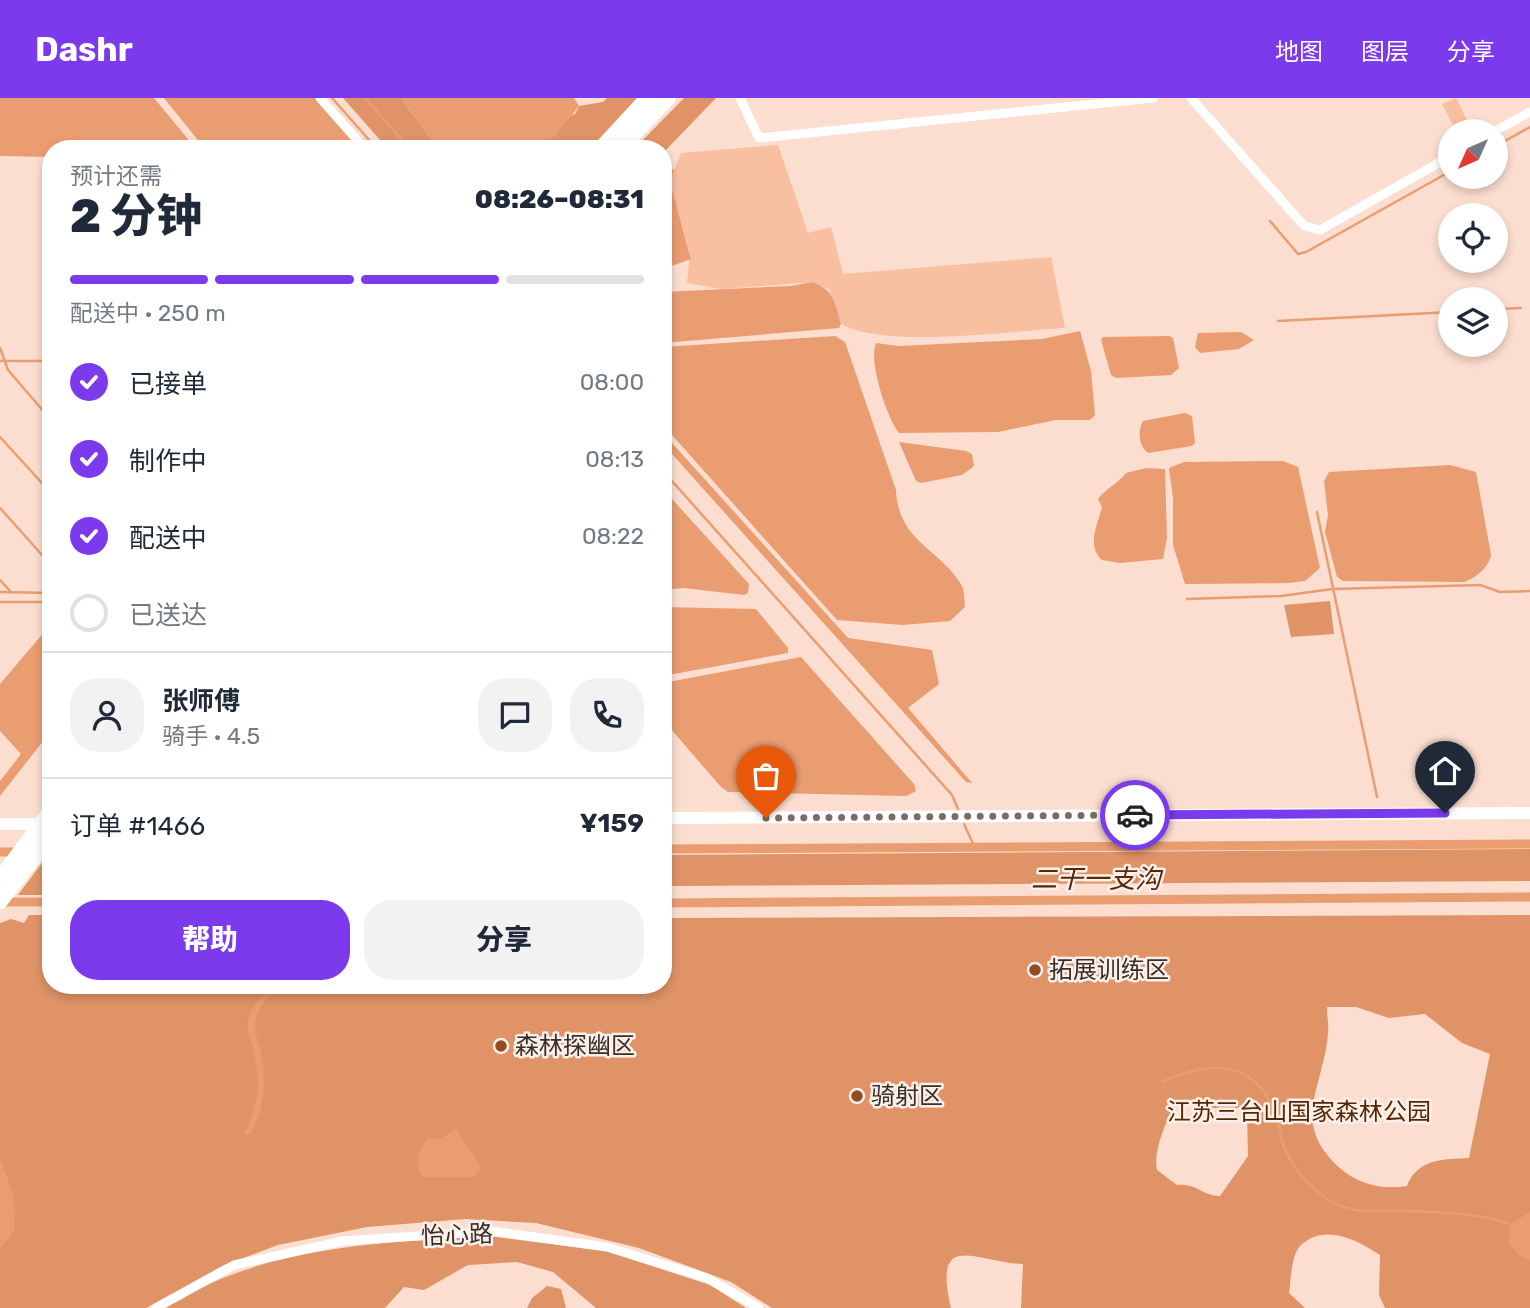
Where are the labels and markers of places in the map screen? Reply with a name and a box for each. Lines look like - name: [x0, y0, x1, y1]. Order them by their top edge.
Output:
- pin: [1415, 741, 1475, 813]
- pin: [736, 746, 796, 818]
- place label: 拓展训练区: [1049, 956, 1169, 984]
- marker: 拓展训练区: [1027, 962, 1043, 978]
- place label: 森林探幽区: [515, 1032, 635, 1060]
- marker: 森林探幽区: [493, 1038, 509, 1054]
- place label: 骑射区: [871, 1082, 943, 1110]
- marker: 骑射区: [849, 1088, 865, 1104]

